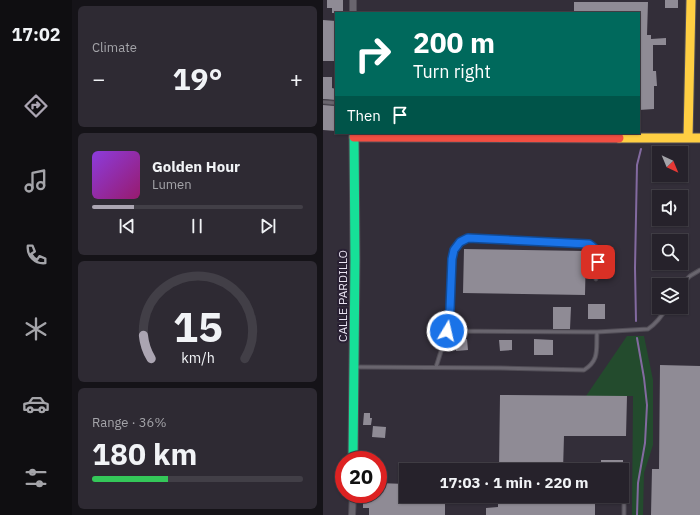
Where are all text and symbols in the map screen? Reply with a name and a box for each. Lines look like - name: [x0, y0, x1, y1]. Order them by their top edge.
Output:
- text: 17:02: [11, 23, 61, 46]
- text: 200 m: [413, 24, 495, 61]
- icon: right: [347, 28, 399, 80]
- text: Climate: [92, 39, 137, 56]
- text: 19°: [172, 59, 223, 98]
- text: Turn right: [413, 60, 491, 83]
- text: −: [92, 64, 105, 93]
- text: +: [290, 64, 303, 93]
- icon: directions: [22, 92, 50, 120]
- icon: arrive: [389, 104, 411, 126]
- text: Then: [347, 106, 381, 125]
- north arrow: [652, 146, 688, 182]
- map controls: [652, 146, 688, 314]
- text: Golden Hour: [152, 157, 240, 176]
- icon: music: [22, 167, 50, 195]
- text: Lumen: [152, 176, 192, 193]
- button: sound: [652, 190, 688, 226]
- icon: previous: [116, 215, 138, 237]
- icon: pause: [186, 215, 208, 237]
- icon: next: [257, 215, 279, 237]
- button: search: [652, 234, 688, 270]
- icon: phone: [22, 241, 50, 269]
- pin: [581, 245, 615, 279]
- street label: CALLE PARDILLO: [335, 250, 350, 342]
- icon: arrive: [587, 251, 609, 273]
- button: layers: [652, 278, 688, 314]
- text: 15: [173, 299, 222, 353]
- position arrow: [426, 310, 468, 352]
- icon: climate: [22, 315, 50, 343]
- text: km/h: [181, 348, 214, 367]
- icon: car: [22, 390, 50, 418]
- text: Range · 36%: [92, 414, 166, 431]
- text: 180 km: [92, 434, 197, 473]
- speed limit sign: 20: [335, 451, 387, 503]
- icon: filters: [22, 464, 50, 492]
- text: 17:03 · 1 min · 220 m: [440, 473, 588, 492]

